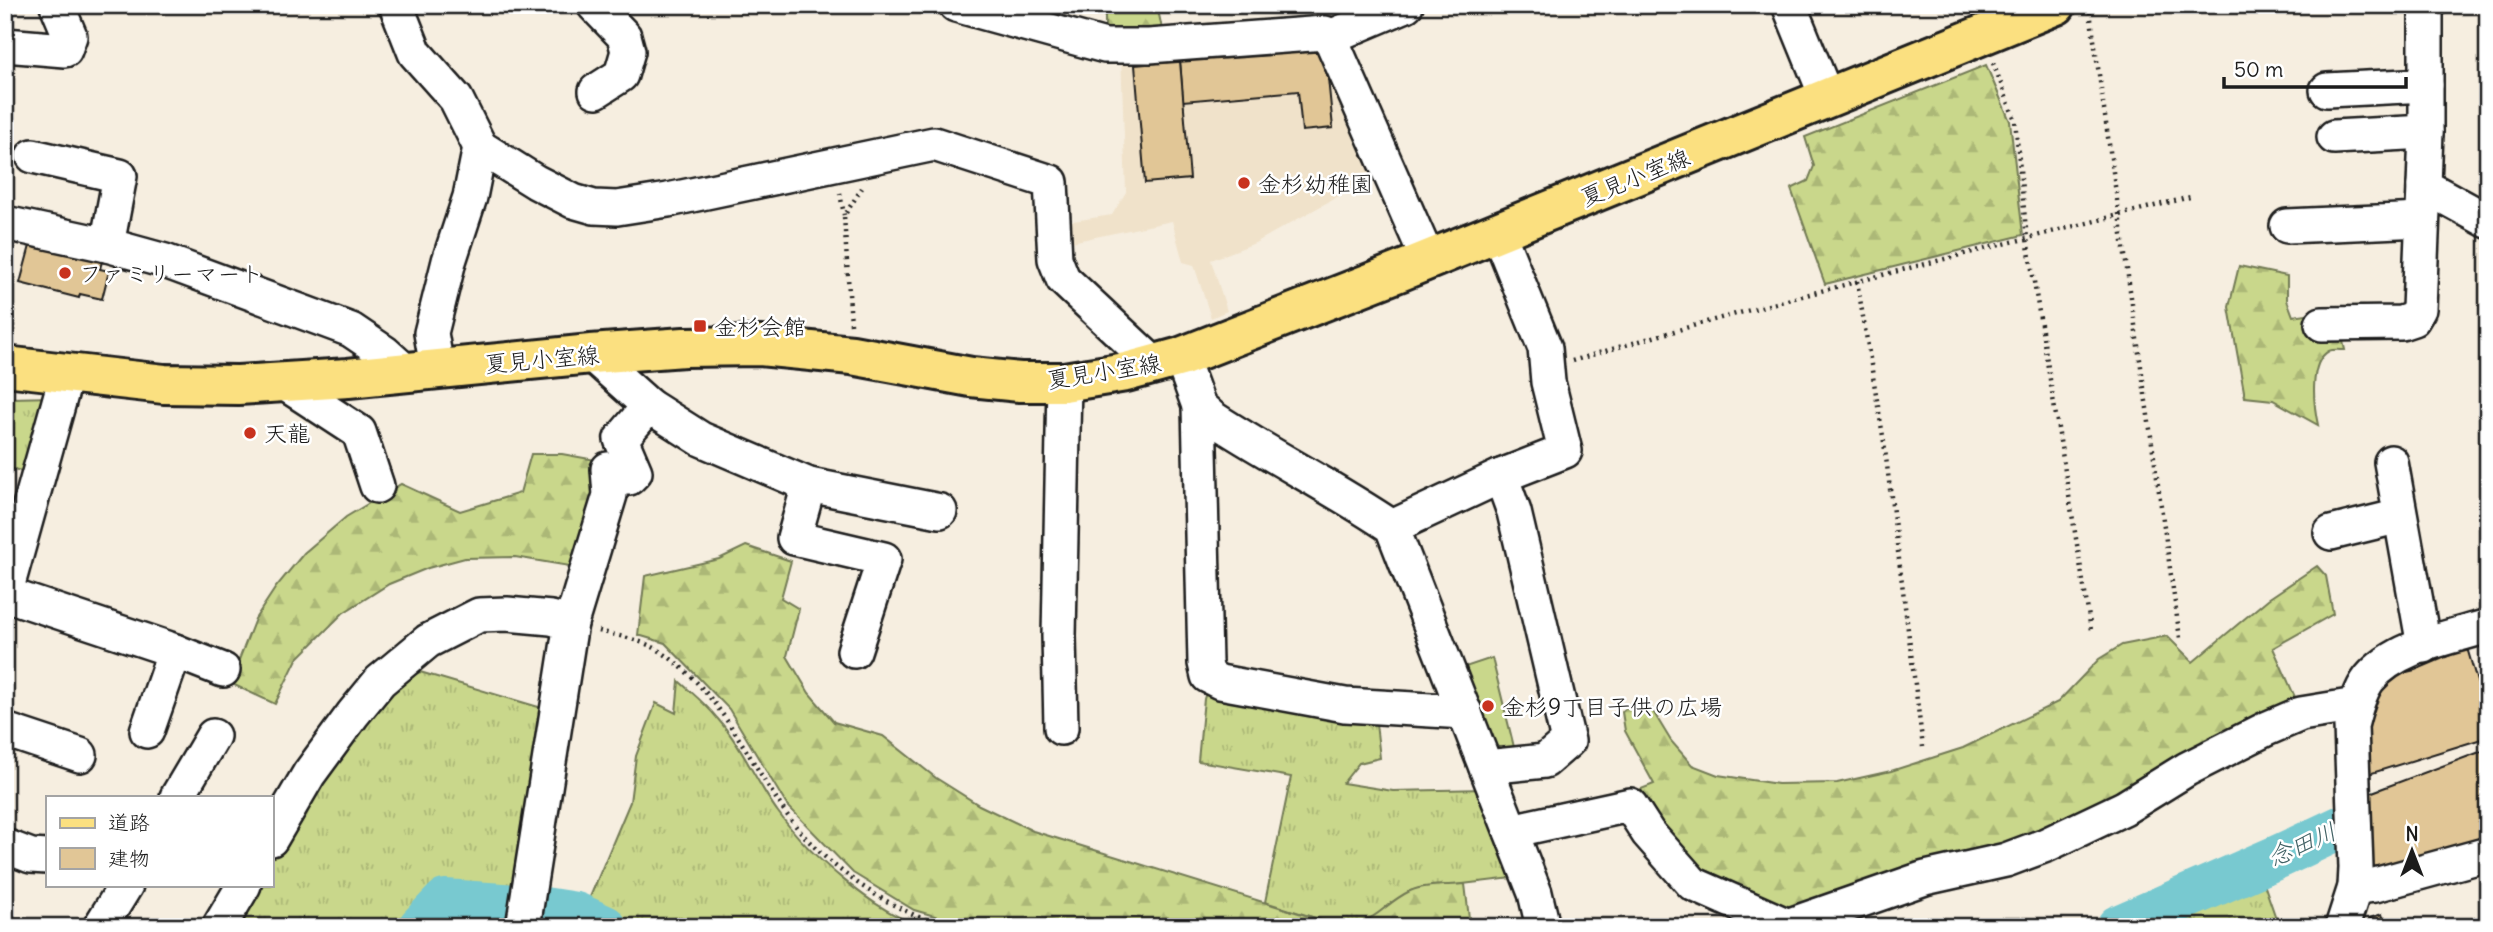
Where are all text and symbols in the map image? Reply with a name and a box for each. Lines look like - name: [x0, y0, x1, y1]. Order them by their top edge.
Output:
- scale bar: [2224, 46, 2406, 90]
- text: 50 m: [2234, 56, 2283, 83]
- street label: 夏見小室線: [1576, 142, 1694, 212]
- place label: 金杉幼稚園: [1258, 169, 1373, 198]
- marker: 金杉幼稚園: [1236, 175, 1252, 191]
- place label: ファミリーマート: [79, 259, 263, 288]
- marker: ファミリーマート: [57, 265, 73, 281]
- place label: 金杉会館: [714, 312, 806, 341]
- marker: 金杉会館: [692, 318, 708, 334]
- street label: 夏見小室線: [483, 340, 601, 378]
- street label: 夏見小室線: [1045, 348, 1163, 394]
- place label: 天龍: [264, 419, 310, 448]
- marker: 天龍: [242, 425, 258, 441]
- place label: 金杉9丁目子供の広場: [1502, 692, 1722, 721]
- marker: 金杉9丁目子供の広場: [1480, 698, 1496, 714]
- legend: [46, 796, 273, 886]
- text: 道路: [108, 809, 150, 836]
- water label: 念田川: [2263, 816, 2341, 872]
- north arrow: [2378, 816, 2448, 886]
- text: N: [2405, 822, 2419, 846]
- text: 建物: [108, 845, 150, 872]

